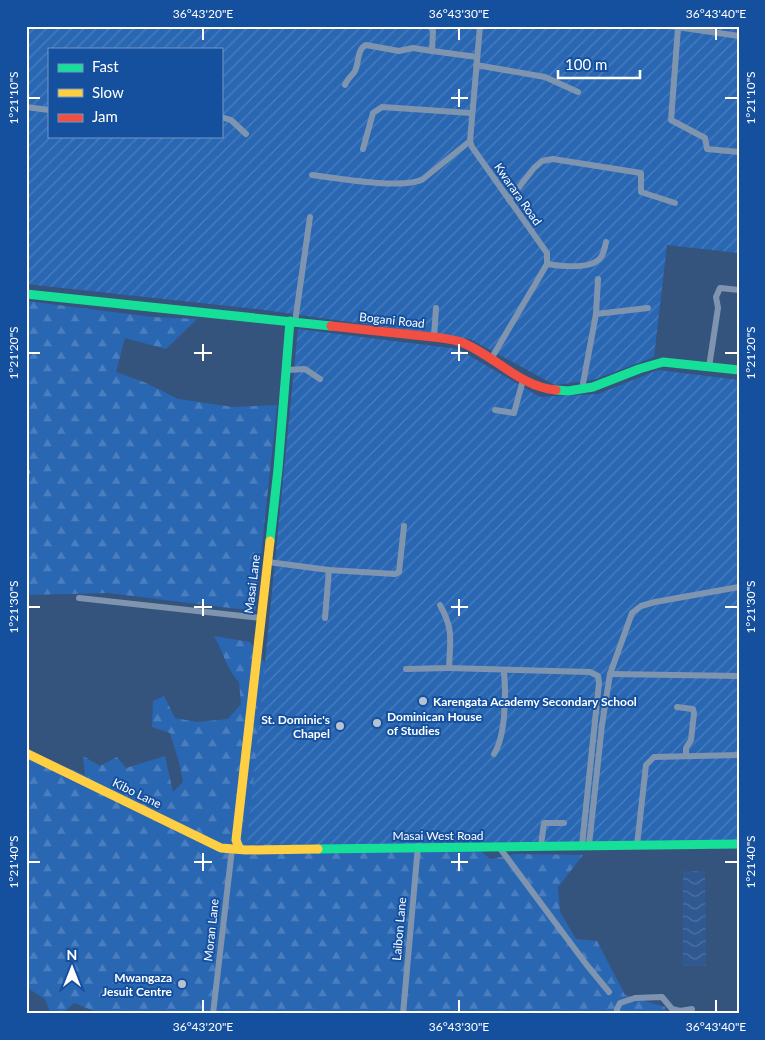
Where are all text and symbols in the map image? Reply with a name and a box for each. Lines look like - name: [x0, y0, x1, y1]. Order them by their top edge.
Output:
- text: 36°43'20"E: [173, 6, 233, 21]
- text: 36°43'30"E: [429, 6, 489, 21]
- text: 36°43'40"E: [686, 6, 746, 21]
- legend: [48, 48, 222, 138]
- scale bar: [558, 48, 640, 80]
- text: 100 m: [565, 55, 607, 73]
- text: Fast: [92, 57, 119, 75]
- text: 1°21'10"S: [6, 71, 21, 125]
- text: 1°21'10"S: [743, 71, 758, 125]
- text: Slow: [92, 83, 124, 101]
- text: Jam: [92, 107, 118, 125]
- street label: Kwarara Road: [491, 160, 545, 228]
- street label: Bogani Road: [358, 309, 426, 331]
- text: 1°21'20"S: [6, 326, 21, 380]
- text: 1°21'20"S: [743, 326, 758, 380]
- street label: Masai Lane: [241, 554, 263, 614]
- text: 1°21'30"S: [6, 580, 21, 634]
- text: 1°21'30"S: [743, 580, 758, 634]
- place label: Karengata Academy Secondary School: [433, 694, 637, 709]
- marker: Karengata Academy Secondary School: [417, 695, 429, 707]
- place label: Dominican House of Studies: [387, 709, 482, 738]
- place label: St. Dominic's Chapel: [261, 712, 330, 741]
- marker: Dominican House of Studies: [371, 717, 383, 729]
- marker: St. Dominic's Chapel: [334, 720, 346, 732]
- street label: Kibo Lane: [110, 775, 164, 811]
- street label: Masai West Road: [392, 828, 484, 843]
- text: 1°21'40"S: [6, 835, 21, 889]
- text: 1°21'40"S: [743, 835, 758, 889]
- street label: Laibon Lane: [389, 897, 409, 961]
- street label: Moran Lane: [200, 898, 222, 962]
- north arrow: [48, 942, 98, 992]
- text: N: [67, 946, 77, 963]
- place label: Mwangaza Jesuit Centre: [102, 970, 173, 999]
- marker: Mwangaza Jesuit Centre: [176, 978, 188, 990]
- text: 36°43'20"E: [173, 1019, 233, 1034]
- text: 36°43'30"E: [429, 1019, 489, 1034]
- text: 36°43'40"E: [686, 1019, 746, 1034]

